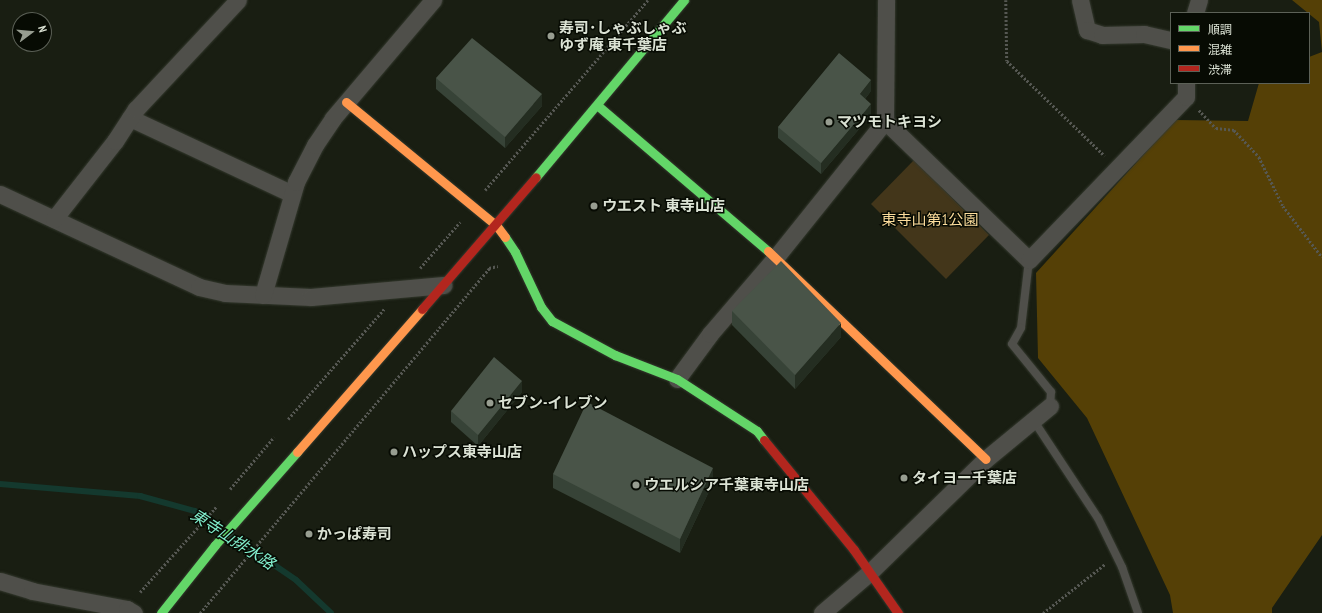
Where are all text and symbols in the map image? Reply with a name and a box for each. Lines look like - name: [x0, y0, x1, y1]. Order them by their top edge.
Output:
- north arrow: [12, 12, 52, 52]
- legend: [1170, 12, 1310, 84]
- place label: 寿司･しゃぶしゃぶ ゆず庵 東千葉店: [559, 18, 686, 53]
- text: 順調: [1208, 22, 1232, 37]
- text: N: [35, 24, 50, 34]
- marker: 寿司･しゃぶしゃぶ ゆず庵 東千葉店: [546, 31, 556, 41]
- text: 混雑: [1208, 42, 1232, 57]
- text: 渋滞: [1208, 62, 1232, 77]
- place label: マツモトキヨシ: [837, 113, 942, 131]
- marker: マツモトキヨシ: [824, 117, 834, 127]
- place label: ウエスト 東寺山店: [602, 197, 725, 215]
- marker: ウエスト 東寺山店: [589, 201, 599, 211]
- park label: 東寺山第1公園: [882, 211, 978, 229]
- place label: セブン-イレブン: [498, 394, 607, 412]
- marker: セブン-イレブン: [485, 398, 495, 408]
- place label: ハップス東寺山店: [402, 443, 522, 461]
- marker: ハップス東寺山店: [389, 447, 399, 457]
- place label: タイヨー千葉店: [912, 469, 1017, 487]
- marker: タイヨー千葉店: [899, 473, 909, 483]
- place label: ウエルシア千葉東寺山店: [644, 476, 809, 494]
- marker: ウエルシア千葉東寺山店: [631, 480, 641, 490]
- water label: 東寺山排水路: [188, 505, 278, 573]
- place label: かっぱ寿司: [317, 525, 392, 543]
- marker: かっぱ寿司: [304, 529, 314, 539]

